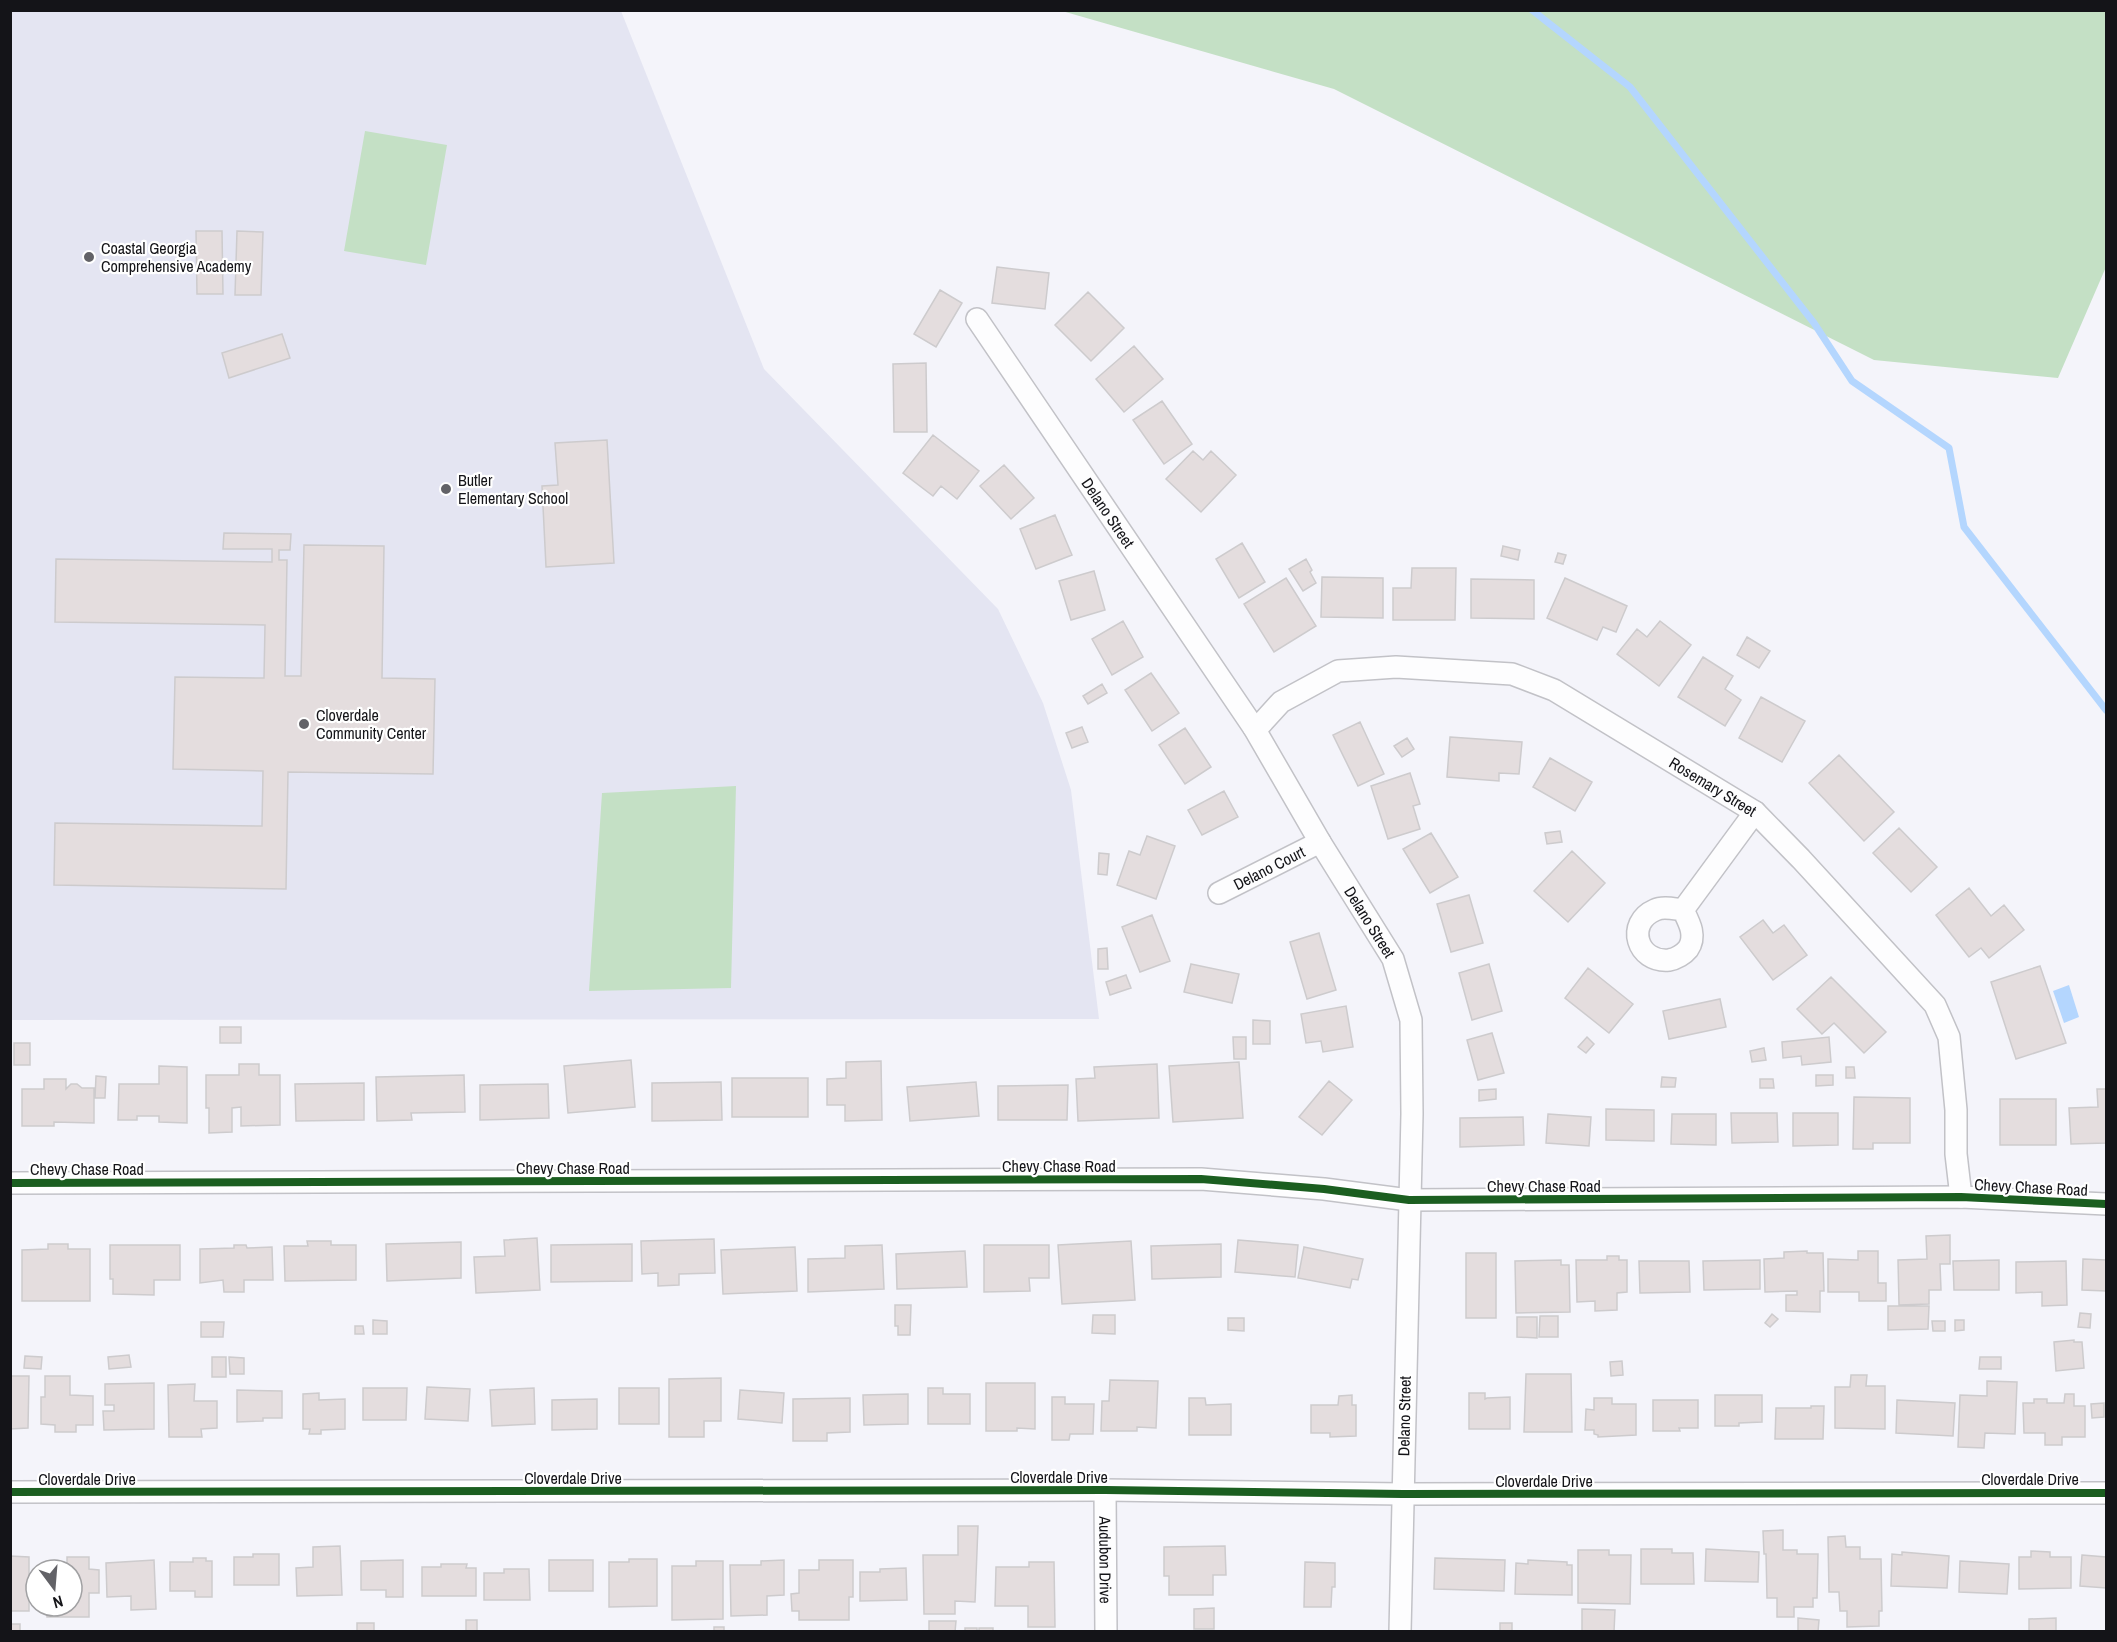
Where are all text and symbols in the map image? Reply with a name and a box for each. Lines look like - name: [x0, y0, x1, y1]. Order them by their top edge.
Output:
- place label: Coastal Georgia Comprehensive Academy: [101, 237, 252, 277]
- marker: Coastal Georgia Comprehensive Academy: [82, 250, 96, 264]
- place label: Butler Elementary School: [458, 469, 568, 509]
- street label: Delano Street: [1077, 473, 1140, 552]
- marker: Butler Elementary School: [439, 482, 453, 496]
- place label: Cloverdale Community Center: [316, 704, 427, 744]
- marker: Cloverdale Community Center: [297, 717, 311, 731]
- street label: Rosemary Street: [1665, 752, 1761, 822]
- street label: Delano Court: [1230, 840, 1309, 895]
- street label: Delano Street: [1339, 882, 1401, 962]
- street label: Chevy Chase Road: [1002, 1155, 1116, 1177]
- street label: Chevy Chase Road: [516, 1157, 630, 1179]
- street label: Chevy Chase Road: [30, 1158, 144, 1180]
- street label: Chevy Chase Road: [1974, 1173, 2088, 1201]
- street label: Chevy Chase Road: [1487, 1175, 1601, 1197]
- street label: Delano Street: [1392, 1375, 1416, 1456]
- street label: Cloverdale Drive: [1010, 1466, 1108, 1488]
- street label: Cloverdale Drive: [524, 1467, 622, 1489]
- street label: Cloverdale Drive: [38, 1468, 136, 1490]
- street label: Cloverdale Drive: [1981, 1468, 2079, 1490]
- street label: Cloverdale Drive: [1495, 1470, 1593, 1492]
- street label: Audubon Drive: [1094, 1515, 1117, 1604]
- north arrow: [24, 1558, 84, 1618]
- text: N: [51, 1591, 66, 1614]

